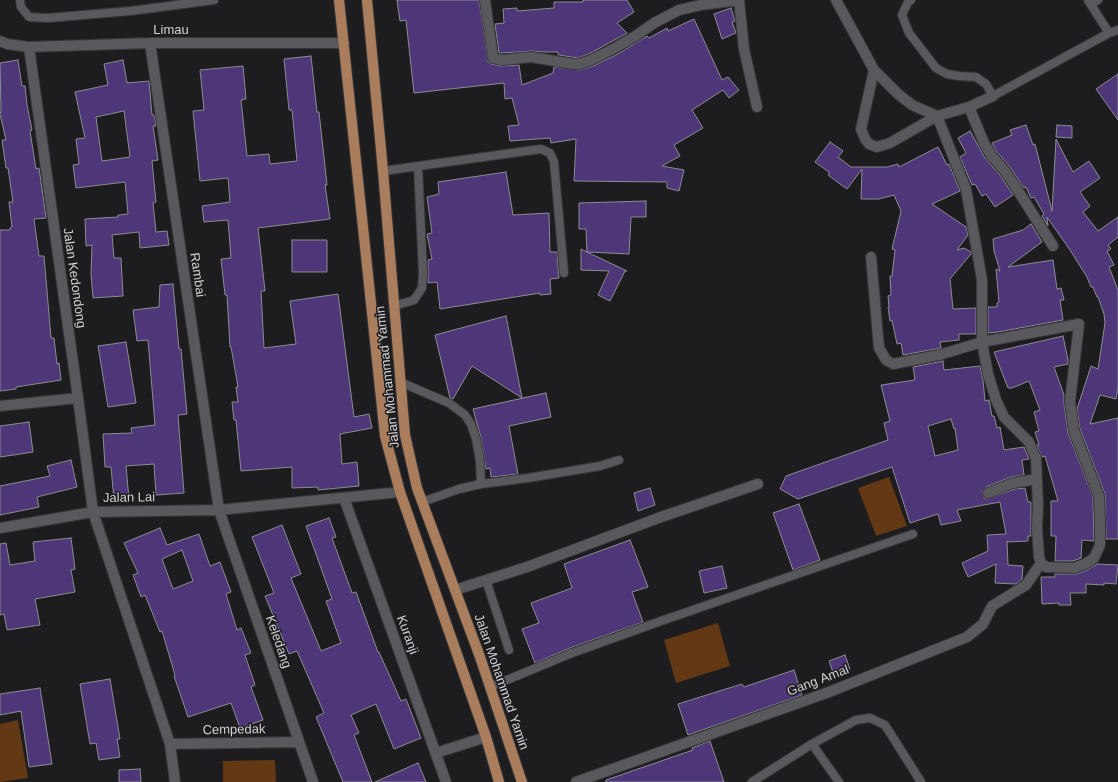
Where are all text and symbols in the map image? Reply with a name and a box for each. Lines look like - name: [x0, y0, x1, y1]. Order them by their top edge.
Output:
- street label: Limau: [153, 22, 189, 38]
- street label: Jalan Kedondong: [59, 227, 89, 329]
- street label: Rambai: [186, 252, 208, 298]
- street label: Jalan Mohammad Yamin: [373, 305, 403, 449]
- street label: Jalan Lai: [103, 490, 155, 506]
- street label: Jalan Mohammad Yamin: [470, 612, 532, 752]
- street label: Keledang: [262, 613, 294, 671]
- street label: Kuranji: [393, 613, 421, 657]
- street label: Gang Amal: [785, 662, 851, 700]
- street label: Cempedak: [202, 722, 266, 738]

